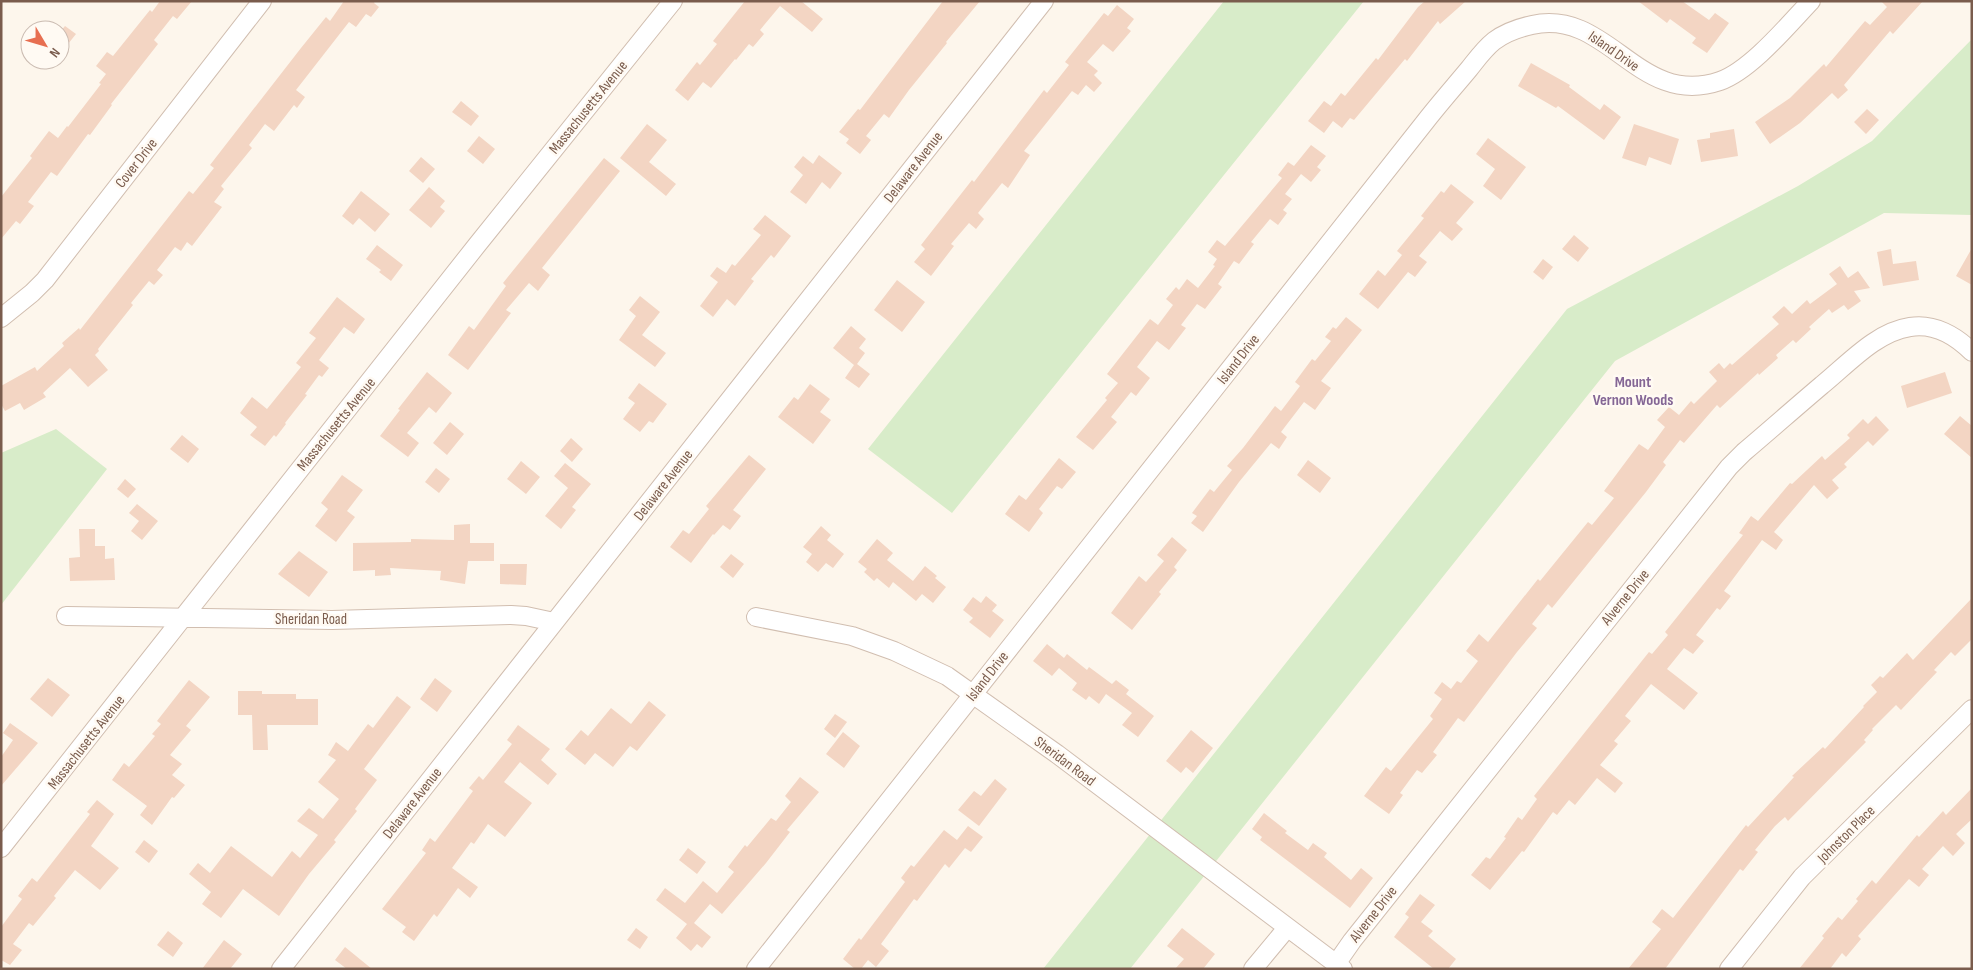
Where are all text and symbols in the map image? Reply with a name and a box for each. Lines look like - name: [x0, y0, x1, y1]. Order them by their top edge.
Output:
- north arrow: [20, 20, 70, 70]
- street label: Island Drive: [1584, 27, 1643, 76]
- text: N: [46, 45, 64, 61]
- street label: Massachusetts Avenue: [545, 57, 632, 158]
- street label: Delaware Avenue: [880, 128, 947, 207]
- street label: Cover Drive: [111, 135, 162, 192]
- street label: Island Drive: [1213, 331, 1264, 388]
- district label: Mount Vernon Woods: [1593, 373, 1673, 410]
- street label: Massachusetts Avenue: [293, 374, 380, 475]
- street label: Delaware Avenue: [630, 446, 697, 525]
- street label: Alverne Drive: [1596, 566, 1654, 630]
- street label: Sheridan Road: [275, 610, 347, 629]
- street label: Island Drive: [962, 648, 1013, 705]
- street label: Massachusetts Avenue: [44, 691, 129, 793]
- street label: Sheridan Road: [1030, 732, 1099, 791]
- street label: Delaware Avenue: [379, 764, 446, 843]
- street label: Johnston Place: [1813, 802, 1879, 868]
- street label: Alverne Drive: [1345, 882, 1401, 947]

